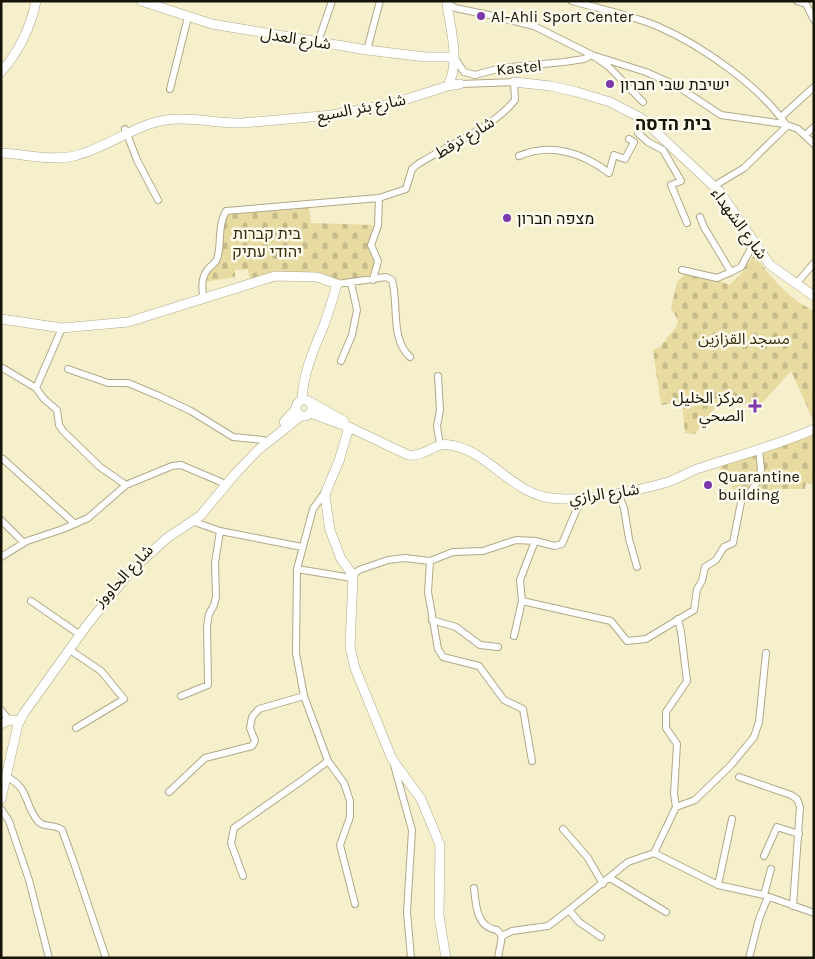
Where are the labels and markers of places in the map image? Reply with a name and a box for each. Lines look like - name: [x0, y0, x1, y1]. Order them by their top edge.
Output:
- place label: Al-Ahli Sport Center: [491, 7, 633, 26]
- marker: Al-Ahli Sport Center: [475, 10, 487, 22]
- place label: ישיבת שבי חברון: [620, 75, 730, 94]
- marker: ישיבת שבי חברון: [604, 78, 616, 90]
- place label: מצפה חברון: [517, 209, 594, 228]
- marker: מצפה חברון: [501, 212, 513, 224]
- place label: مركز الخليل الصحي: [673, 388, 744, 428]
- marker: مركز الخليل الصحي: [748, 399, 762, 413]
- place label: Quarantine building: [718, 467, 800, 504]
- marker: Quarantine building: [702, 479, 714, 491]

